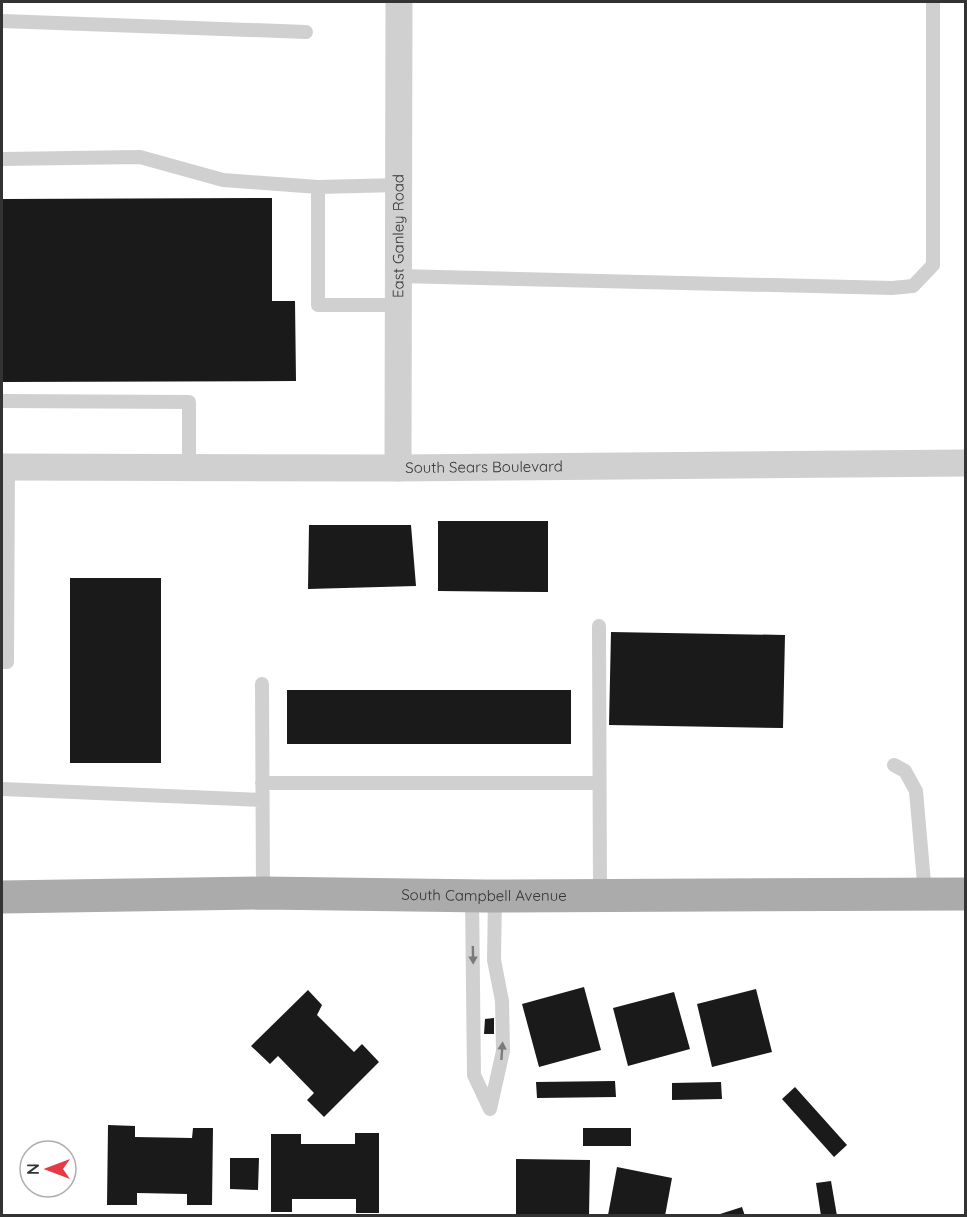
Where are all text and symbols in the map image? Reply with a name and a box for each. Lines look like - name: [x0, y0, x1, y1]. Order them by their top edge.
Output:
- street label: East Ganley Road: [388, 174, 408, 298]
- street label: South Sears Boulevard: [405, 457, 563, 477]
- street label: South Campbell Avenue: [401, 885, 567, 905]
- one-way arrow: [468, 945, 478, 964]
- one-way arrow: [497, 1042, 507, 1061]
- north arrow: [18, 1139, 78, 1199]
- text: N: [23, 1163, 43, 1175]

